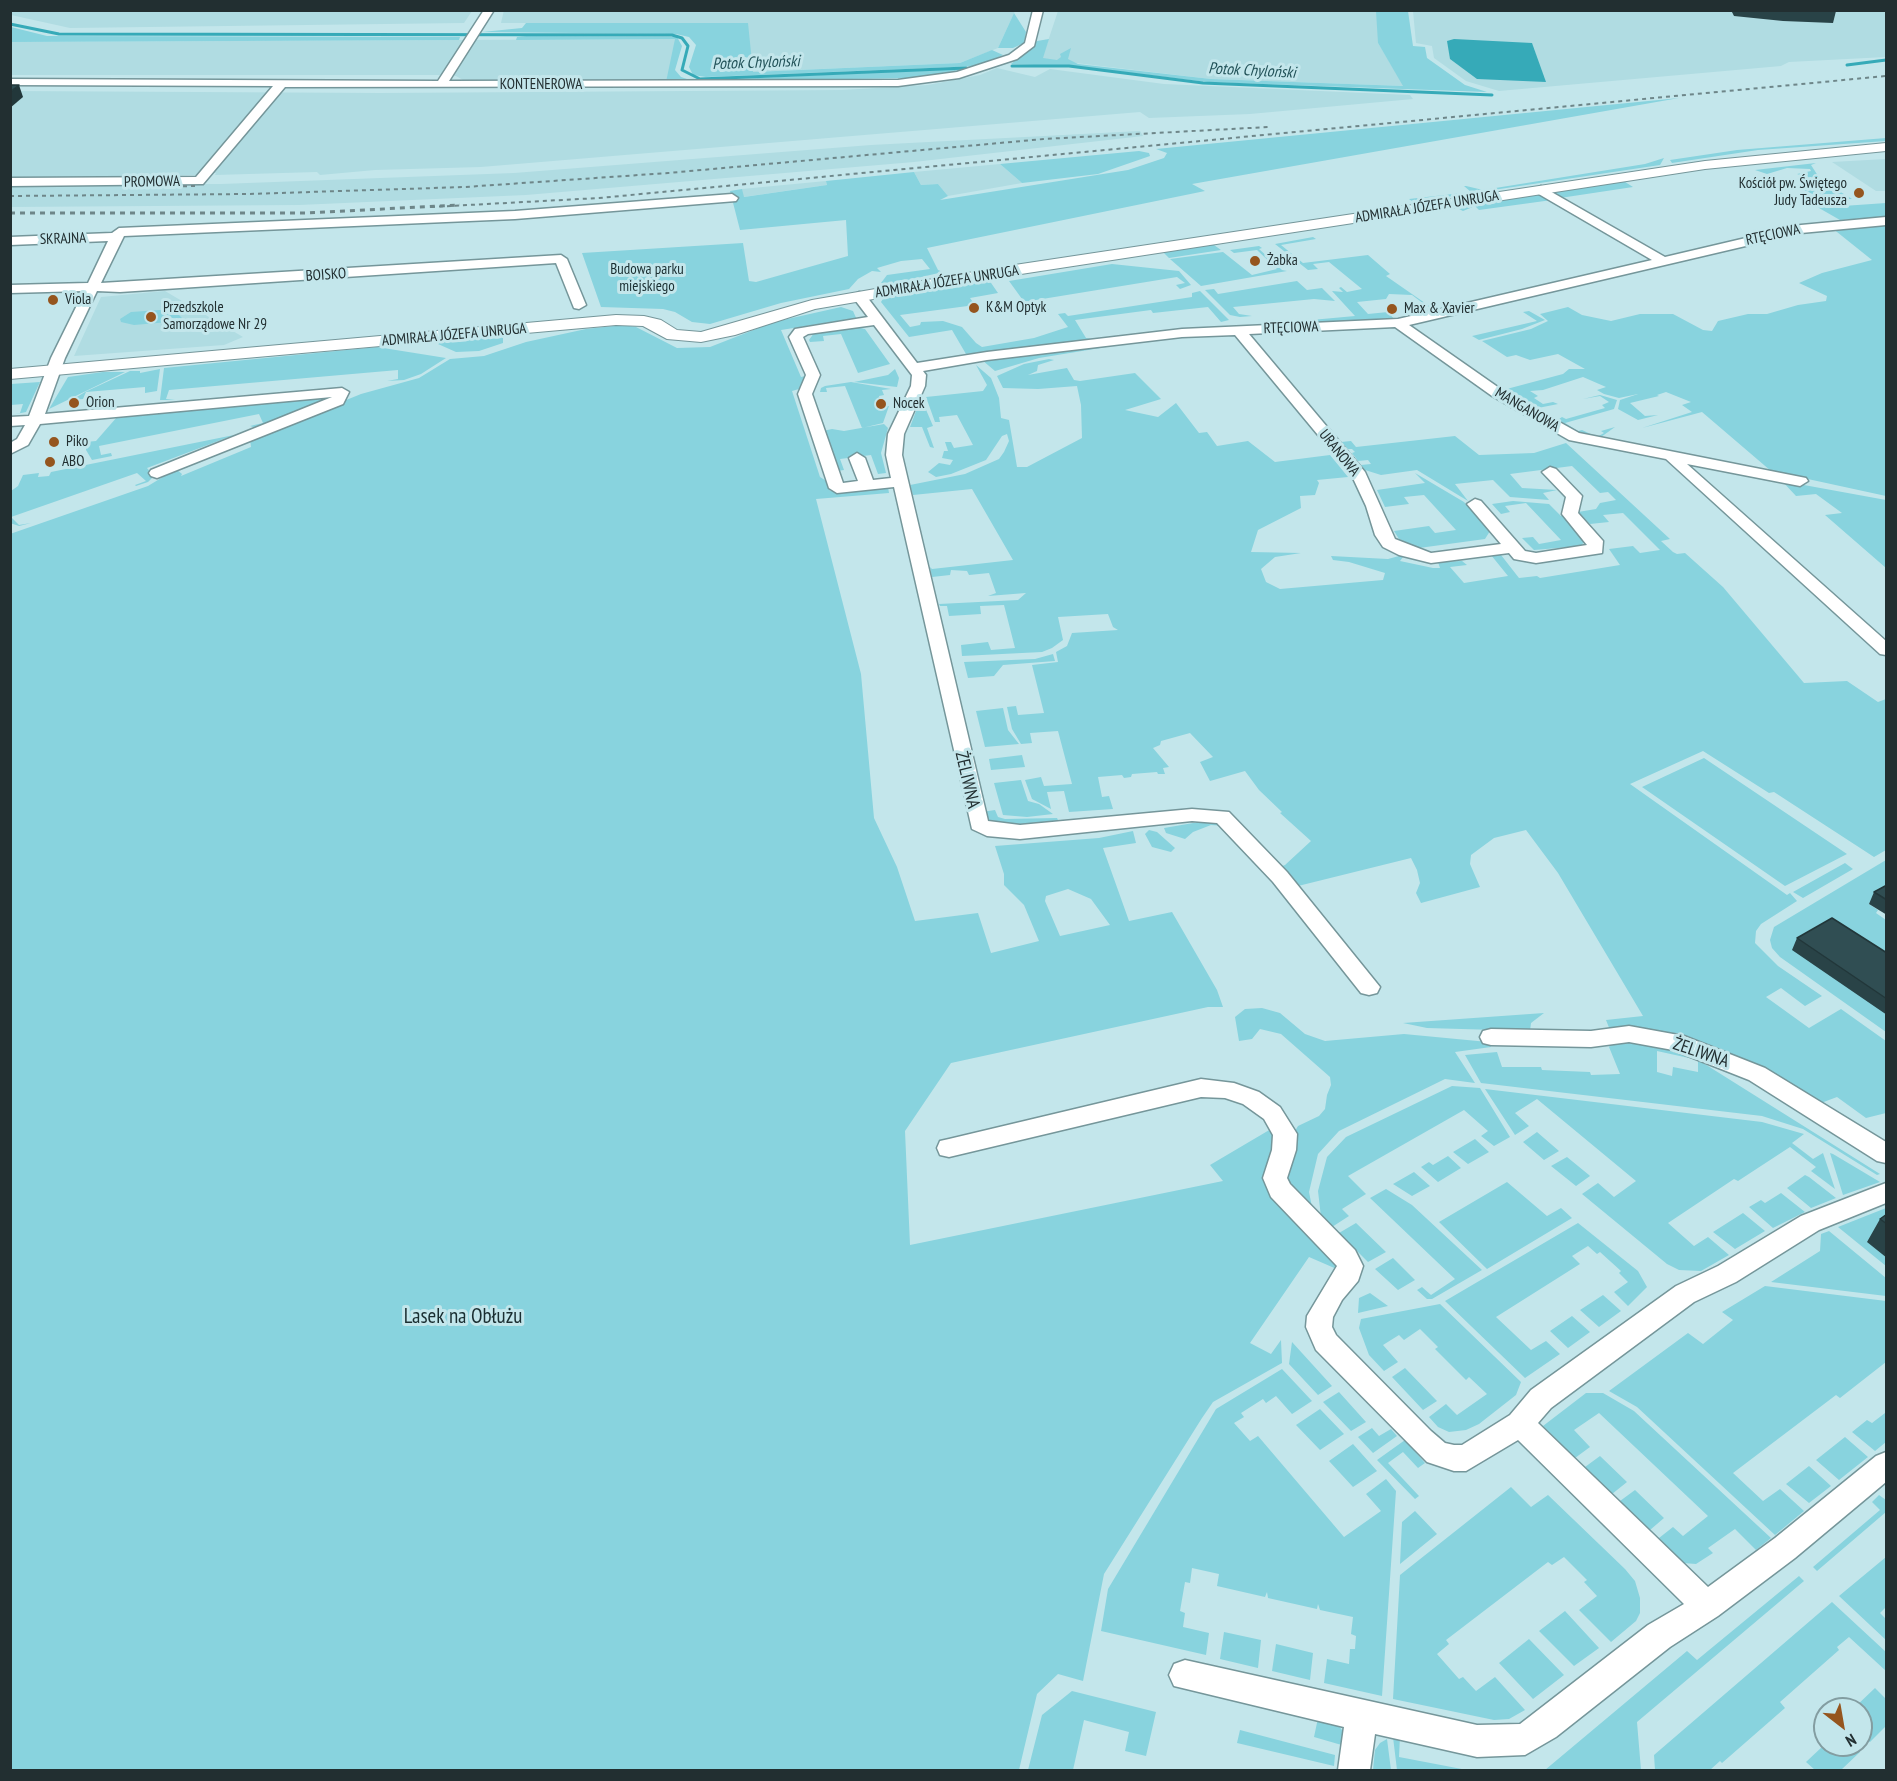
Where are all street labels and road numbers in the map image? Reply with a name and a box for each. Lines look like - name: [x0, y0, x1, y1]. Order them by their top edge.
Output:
- street label: KONTENEROWA: [500, 76, 582, 94]
- street label: PROMOWA: [124, 173, 180, 191]
- street label: ADMIRAŁA JÓZEFA UNRUGA: [1354, 187, 1500, 227]
- street label: RTĘCIOWA: [1744, 221, 1802, 249]
- street label: SKRAJNA: [39, 229, 87, 249]
- street label: ADMIRAŁA JÓZEFA UNRUGA: [874, 262, 1020, 302]
- street label: BOISKO: [305, 265, 347, 285]
- street label: RTĘCIOWA: [1263, 318, 1319, 338]
- street label: ADMIRAŁA JÓZEFA UNRUGA: [381, 320, 527, 350]
- street label: MANGANOWA: [1491, 384, 1563, 436]
- street label: URANOWA: [1315, 426, 1363, 480]
- street label: ŻELIWNA: [950, 750, 984, 810]
- street label: ŻELIWNA: [1670, 1033, 1732, 1073]

